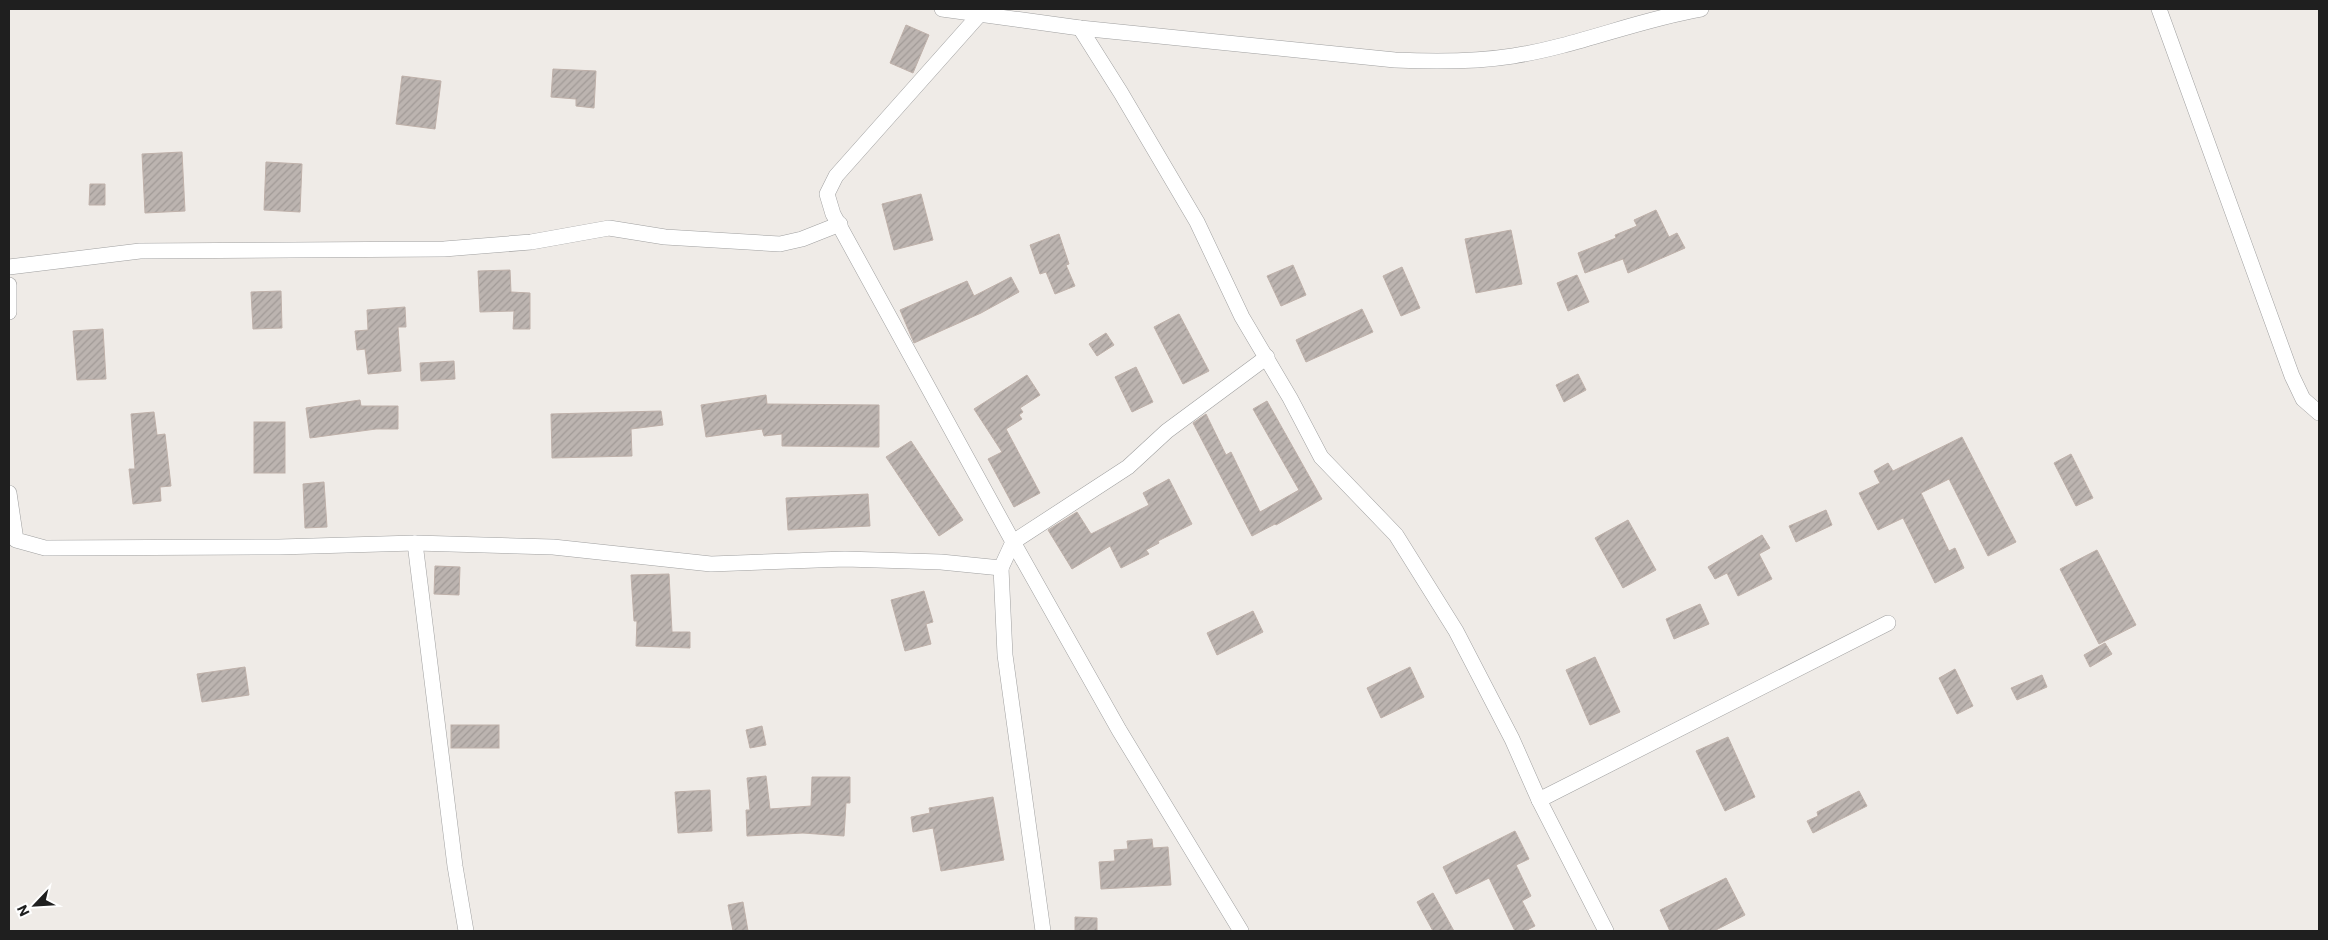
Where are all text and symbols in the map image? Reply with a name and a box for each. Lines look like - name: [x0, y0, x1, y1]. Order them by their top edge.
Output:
- north arrow: [10, 880, 60, 930]
- text: N: [13, 902, 33, 919]

